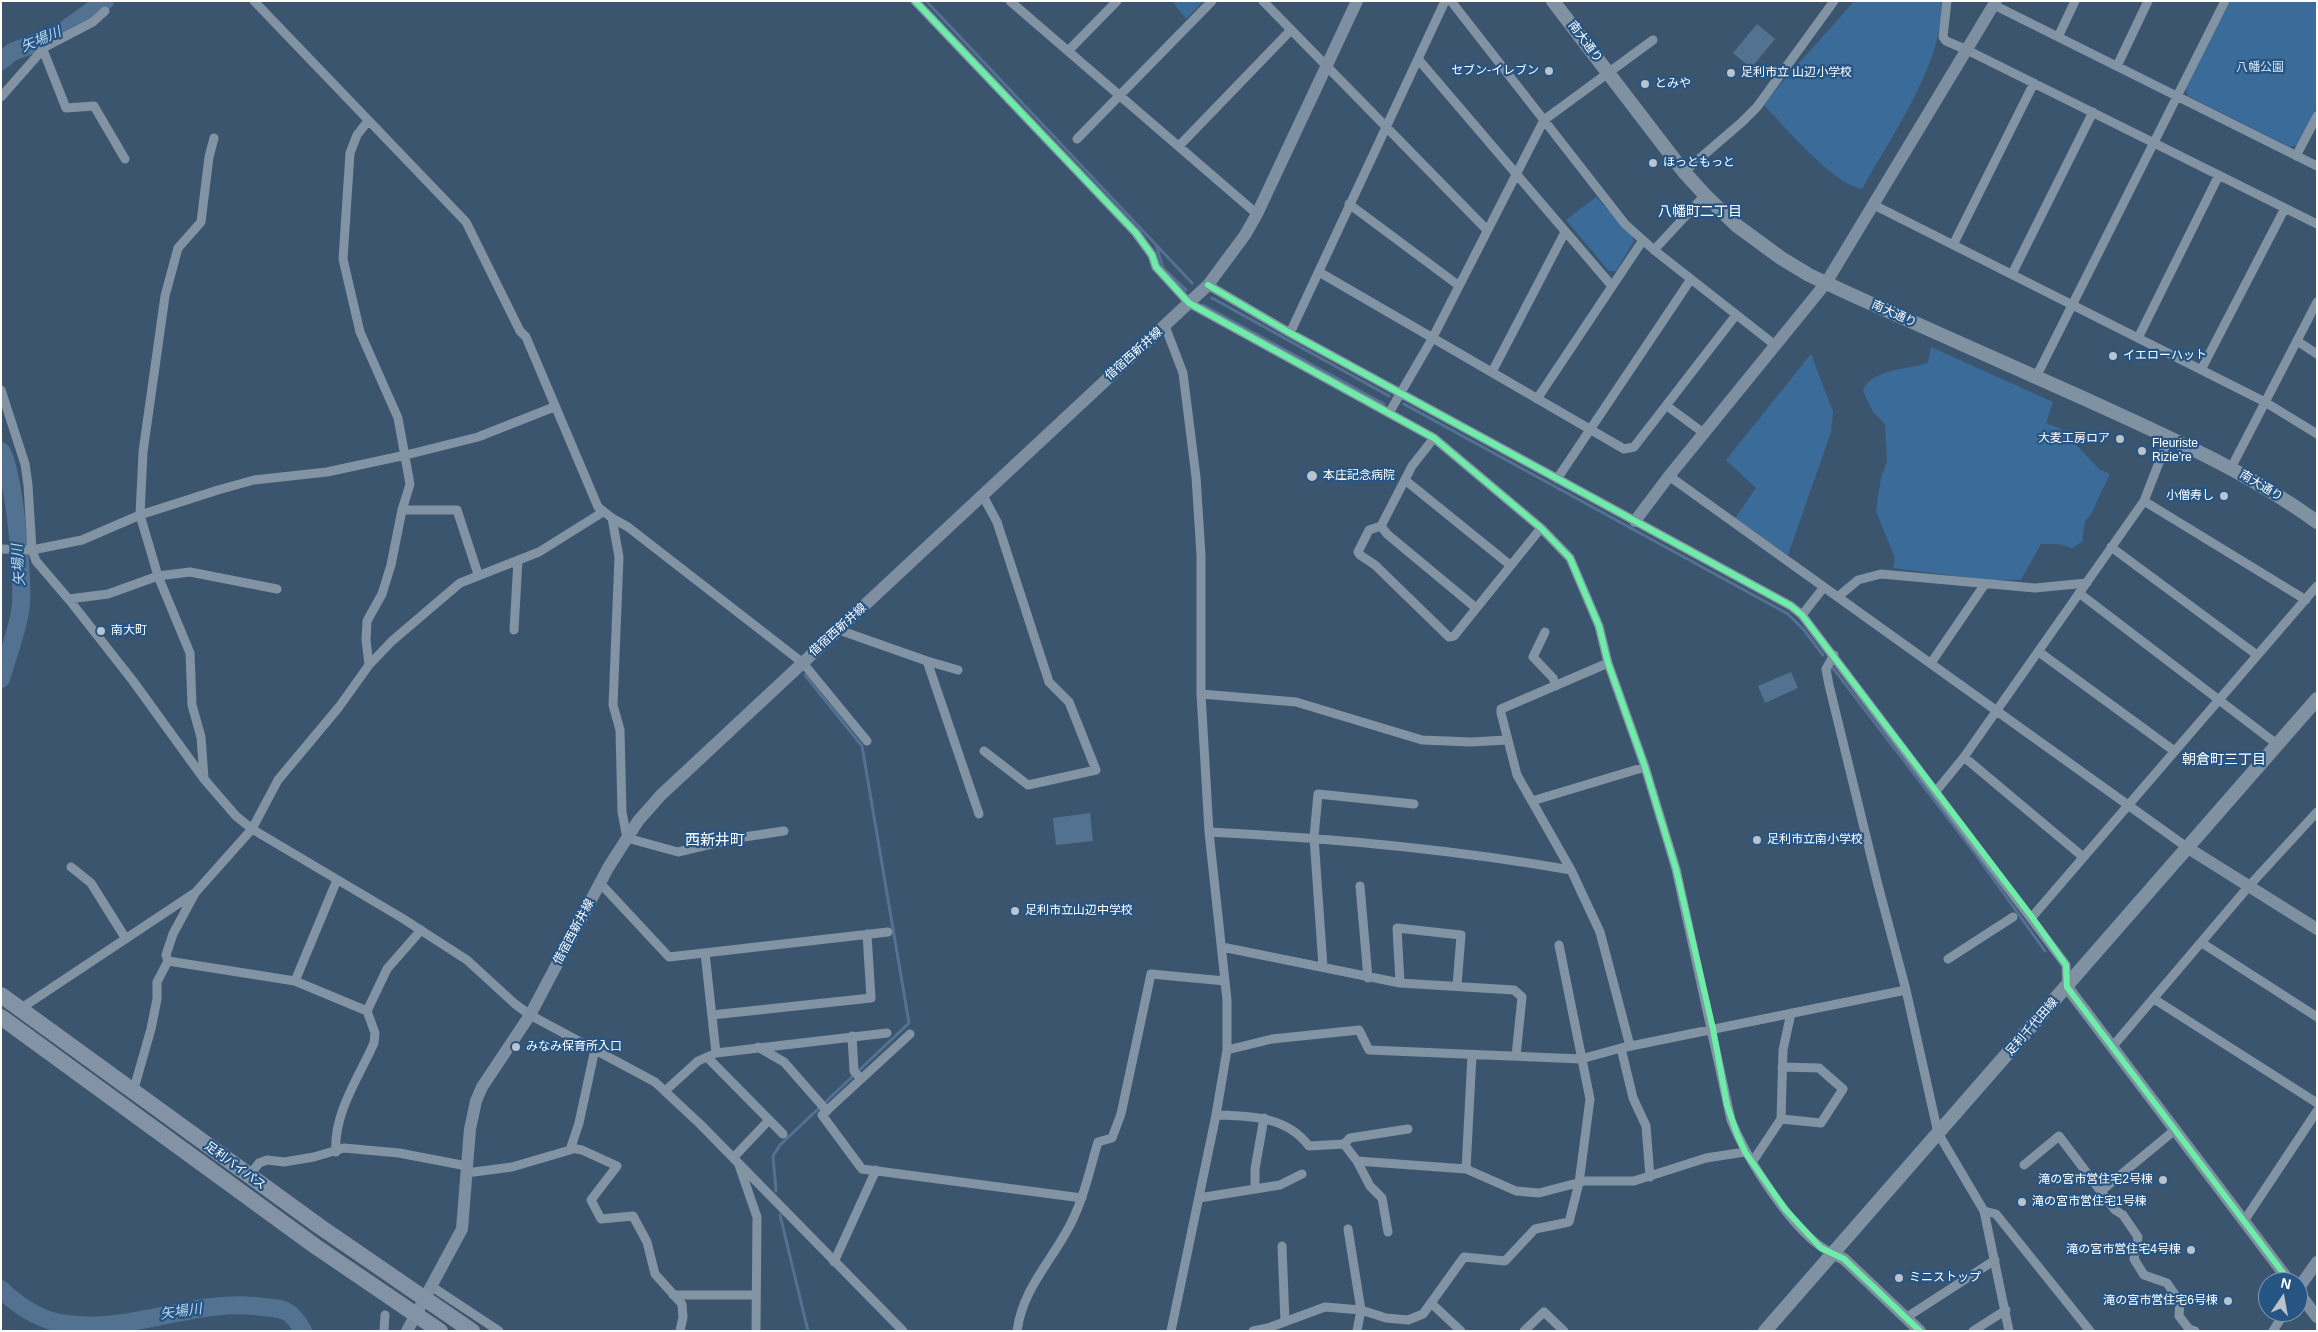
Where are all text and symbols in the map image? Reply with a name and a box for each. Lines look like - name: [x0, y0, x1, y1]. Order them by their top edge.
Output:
- street label: 南大通り: [1565, 18, 1605, 66]
- water label: 矢場川: [18, 24, 64, 56]
- park label: 八幡公園: [2236, 61, 2284, 75]
- place label: セブン-イレブン: [1451, 64, 1539, 78]
- marker: セブン-イレブン: [1543, 65, 1555, 77]
- place label: 足利市立 山辺小学校: [1741, 66, 1852, 80]
- marker: 足利市立 山辺小学校: [1725, 67, 1737, 79]
- place label: とみや: [1655, 77, 1691, 91]
- marker: とみや: [1639, 78, 1651, 90]
- place label: ほっともっと: [1663, 156, 1735, 170]
- marker: ほっともっと: [1647, 157, 1659, 169]
- district label: 八幡町二丁目: [1658, 204, 1742, 220]
- street label: 南大通り: [1869, 298, 1919, 330]
- street label: 借宿西新井線: [1102, 325, 1166, 383]
- place label: イエローハット: [2123, 349, 2207, 363]
- marker: イエローハット: [2107, 350, 2119, 362]
- place label: 大麦工房ロア: [2038, 432, 2110, 446]
- marker: 大麦工房ロア: [2114, 433, 2126, 445]
- place label: Fleuriste Rizie're: [2152, 437, 2198, 465]
- marker: Fleuriste Rizie're: [2136, 445, 2148, 457]
- street label: 南大通り: [2237, 467, 2285, 505]
- marker: 本庄記念病院: [1305, 469, 1319, 483]
- place label: 本庄記念病院: [1323, 469, 1395, 483]
- place label: 小僧寿し: [2166, 489, 2214, 503]
- marker: 小僧寿し: [2218, 490, 2230, 502]
- water label: 矢場川: [9, 543, 29, 587]
- street label: 借宿西新井線: [806, 601, 870, 659]
- place label: 南大町: [111, 624, 147, 638]
- marker: 南大町: [95, 625, 107, 637]
- district label: 朝倉町三丁目: [2182, 752, 2266, 768]
- district label: 西新井町: [685, 832, 745, 850]
- place label: 足利市立南小学校: [1767, 833, 1863, 847]
- marker: 足利市立南小学校: [1751, 834, 1763, 846]
- street label: 借宿西新井線: [551, 897, 597, 967]
- place label: 足利市立山辺中学校: [1025, 904, 1133, 918]
- marker: 足利市立山辺中学校: [1009, 905, 1021, 917]
- street label: 足利千代田線: [2003, 995, 2061, 1059]
- place label: みなみ保育所入口: [526, 1040, 622, 1054]
- marker: みなみ保育所入口: [510, 1041, 522, 1053]
- street label: 足利バイパス: [202, 1139, 268, 1193]
- place label: 滝の宮市営住宅2号棟: [2038, 1173, 2153, 1187]
- marker: 滝の宮市営住宅2号棟: [2157, 1174, 2169, 1186]
- place label: 滝の宮市営住宅1号棟: [2032, 1195, 2147, 1209]
- marker: 滝の宮市営住宅1号棟: [2016, 1196, 2028, 1208]
- place label: 滝の宮市営住宅4号棟: [2066, 1243, 2181, 1257]
- marker: 滝の宮市営住宅4号棟: [2185, 1244, 2197, 1256]
- place label: ミニストップ: [1909, 1271, 1981, 1285]
- marker: ミニストップ: [1893, 1272, 1905, 1284]
- north arrow: [2258, 1272, 2308, 1322]
- text: N: [2279, 1274, 2293, 1292]
- place label: 滝の宮市営住宅6号棟: [2103, 1294, 2218, 1308]
- marker: 滝の宮市営住宅6号棟: [2222, 1295, 2234, 1307]
- water label: 矢場川: [159, 1301, 203, 1323]

